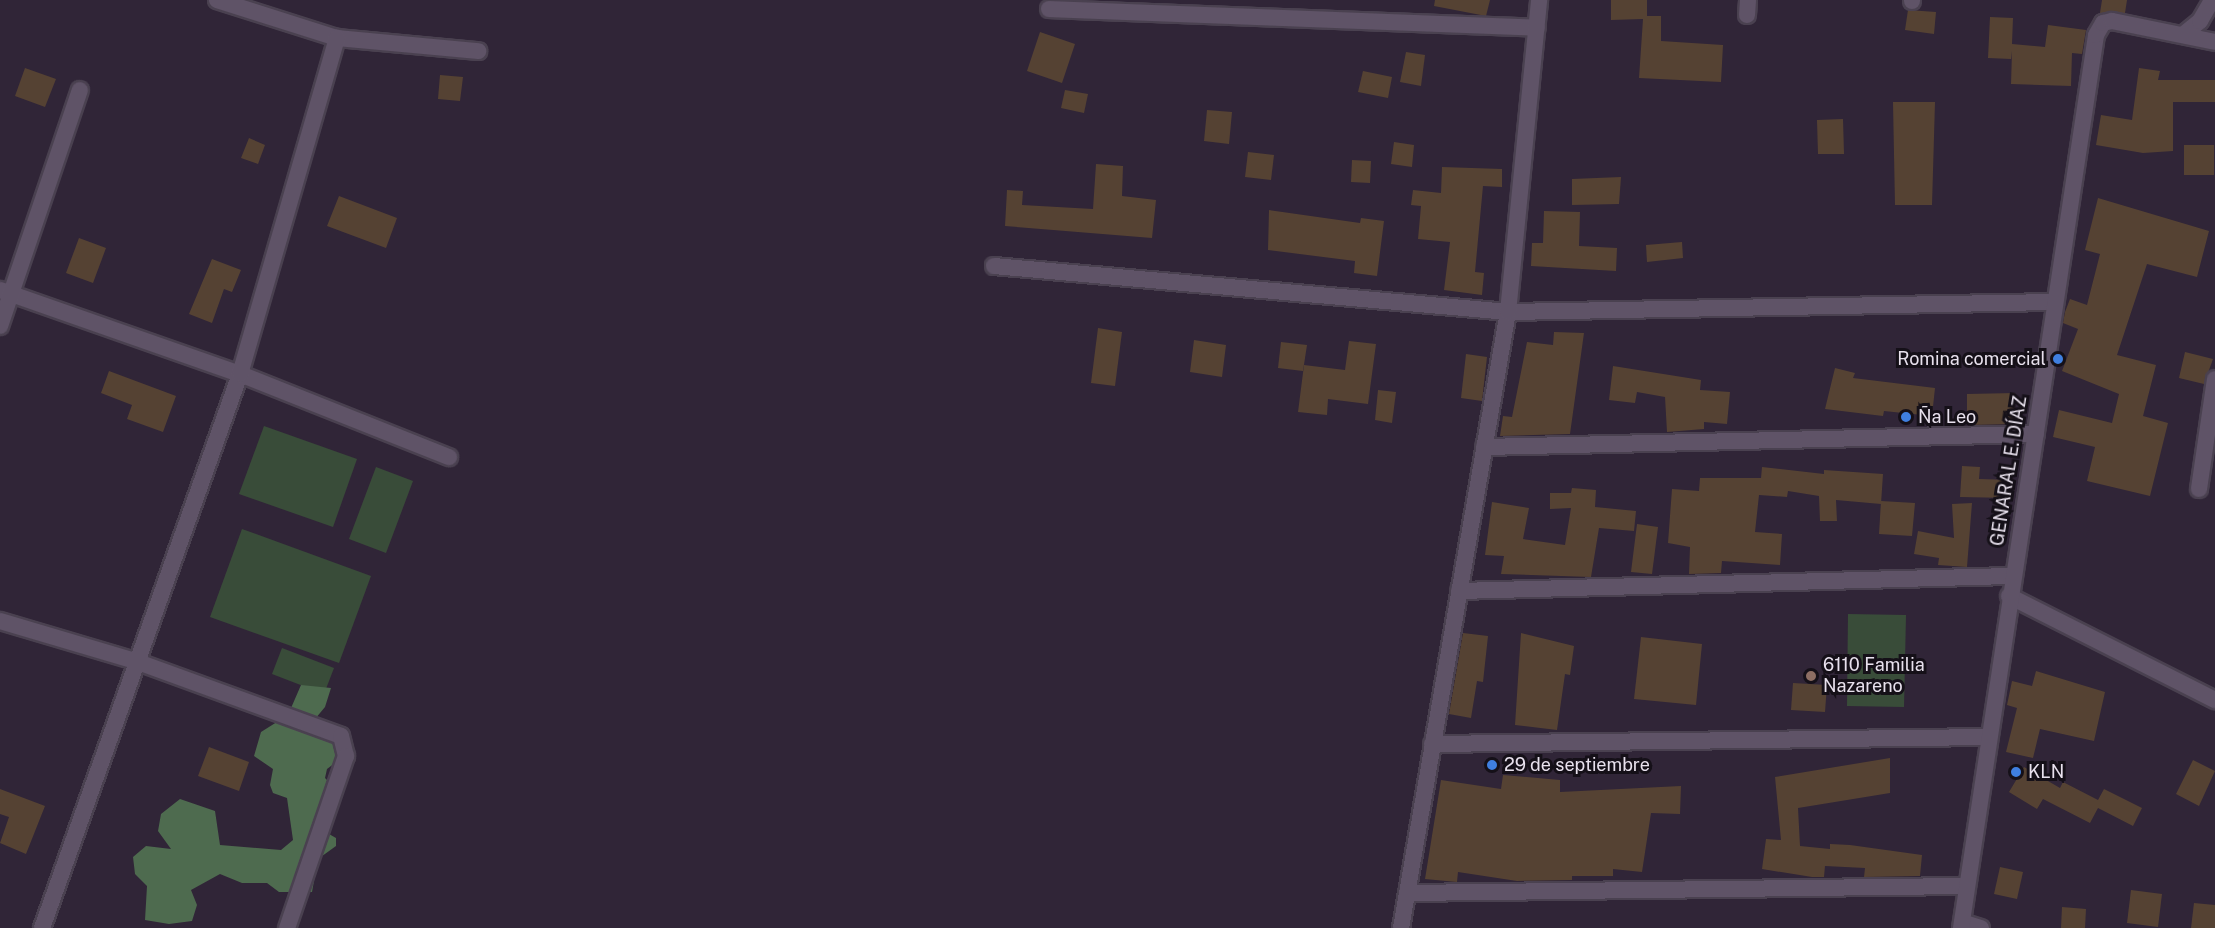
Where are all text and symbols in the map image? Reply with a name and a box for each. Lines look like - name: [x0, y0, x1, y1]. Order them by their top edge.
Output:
- place label: Romina comercial: [1897, 348, 2046, 370]
- marker: Romina comercial: [2051, 352, 2065, 366]
- street label: GENARAL E. DÍAZ: [1986, 394, 2032, 548]
- place label: Ña Leo: [1918, 406, 1976, 428]
- marker: Ña Leo: [1899, 410, 1913, 424]
- place label: 6110 Familia Nazareno: [1823, 655, 1925, 698]
- marker: 6110 Familia Nazareno: [1804, 669, 1818, 683]
- place label: 29 de septiembre: [1504, 754, 1650, 776]
- marker: 29 de septiembre: [1485, 758, 1499, 772]
- place label: KLN: [2028, 761, 2064, 783]
- marker: KLN: [2009, 765, 2023, 779]

